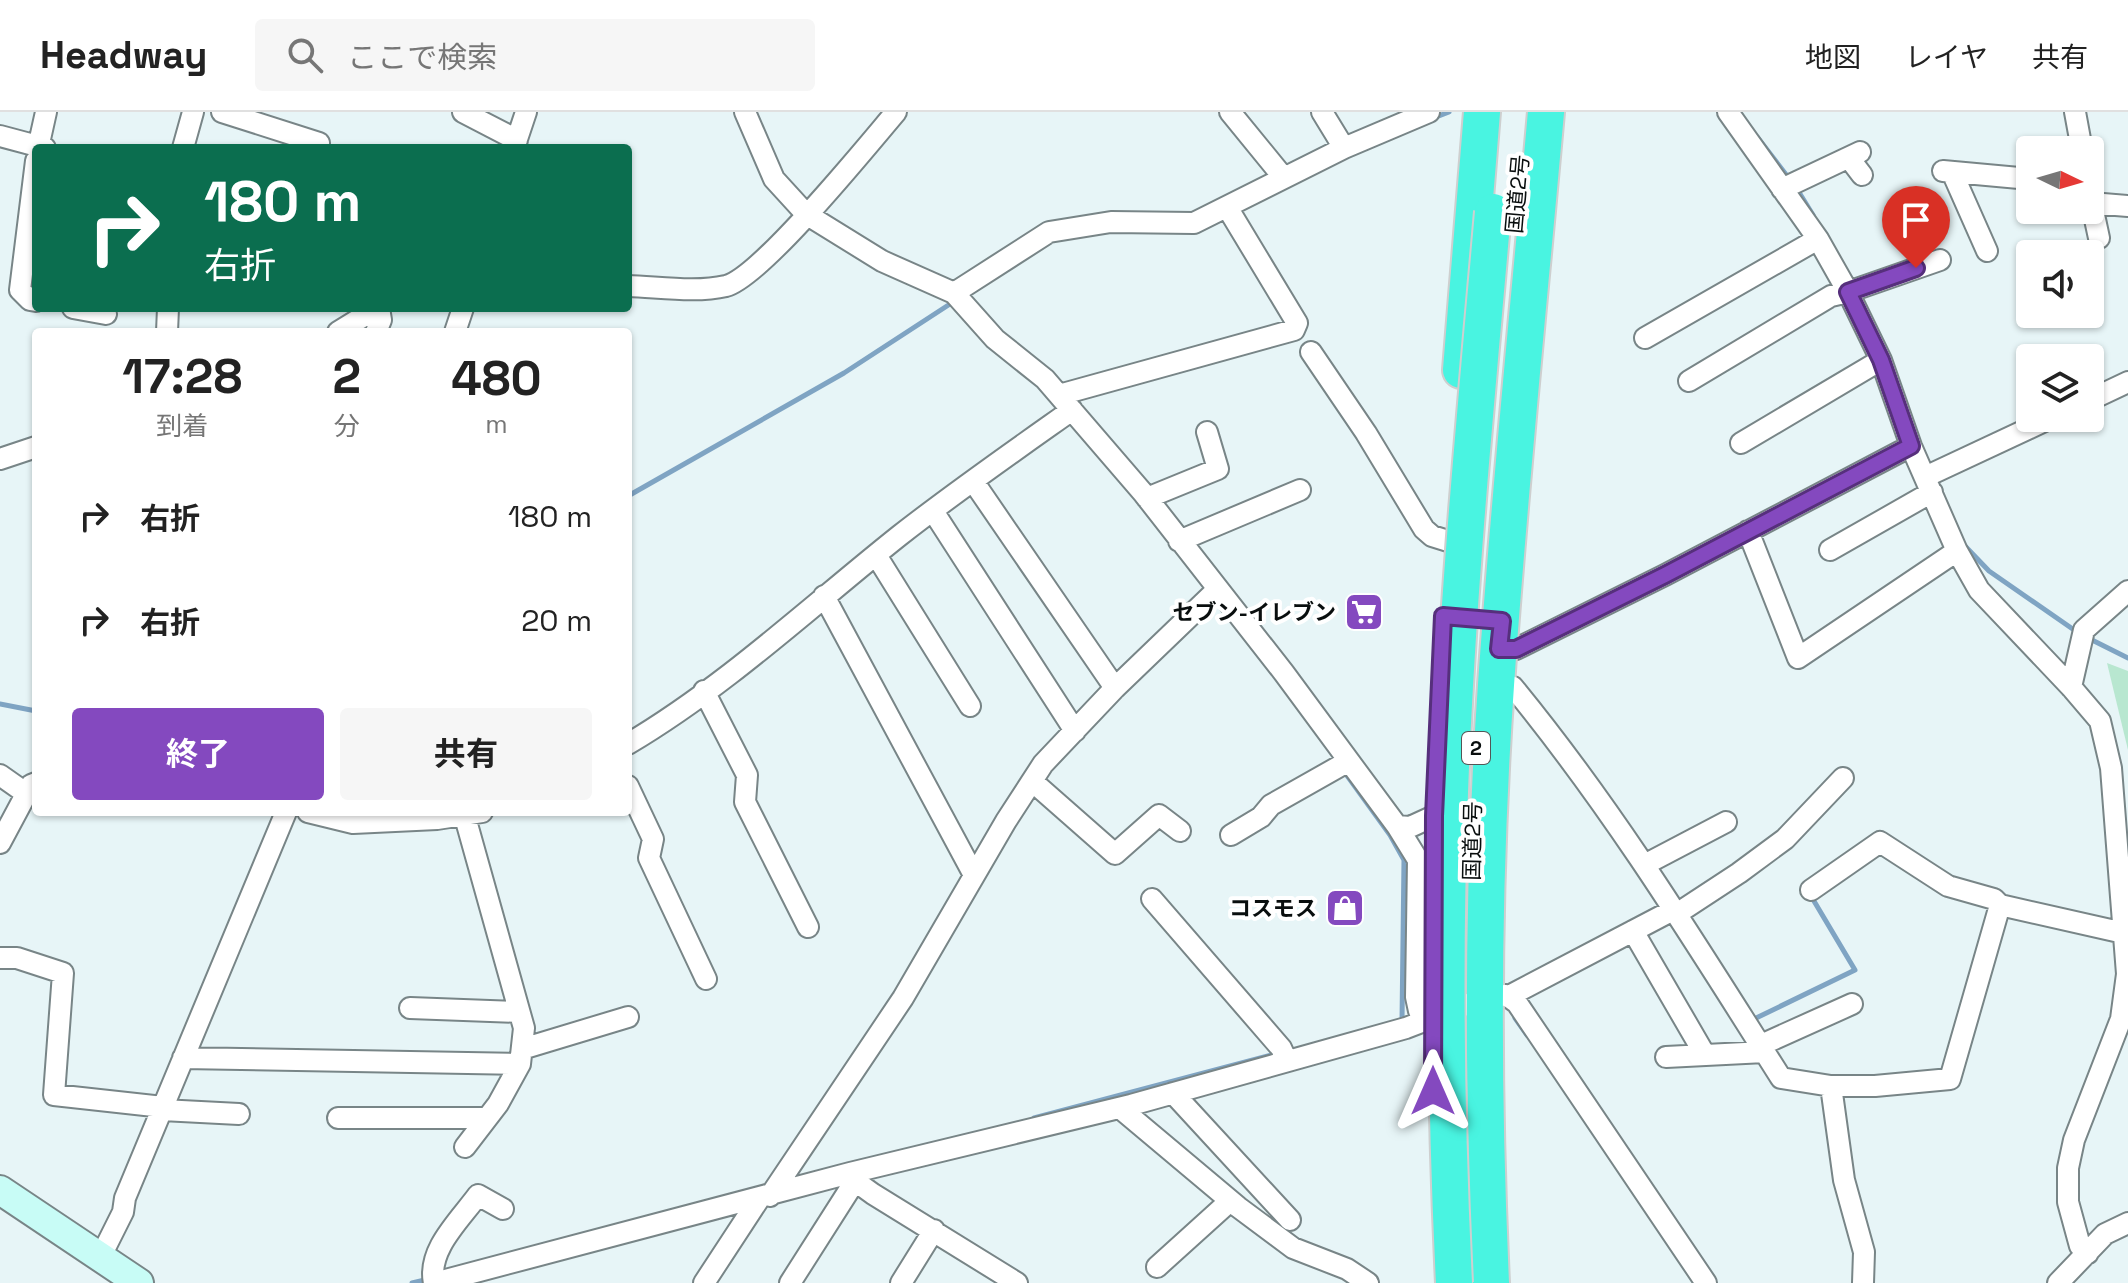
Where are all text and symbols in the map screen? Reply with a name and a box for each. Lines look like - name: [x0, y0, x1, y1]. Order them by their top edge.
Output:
- search box: [255, 19, 815, 91]
- text: Headway: [40, 31, 207, 79]
- icon: search: [283, 33, 327, 77]
- text: ここで検索: [347, 38, 497, 77]
- text: 地図: [1805, 39, 1861, 75]
- text: レイヤ: [1905, 39, 1988, 75]
- text: 共有: [2032, 39, 2088, 75]
- north arrow: [2016, 136, 2104, 224]
- map controls: [2016, 136, 2104, 432]
- street label: 国道2号: [1500, 153, 1534, 235]
- text: 180 m: [204, 166, 361, 237]
- icon: right: [72, 176, 176, 280]
- pin: [1882, 186, 1950, 268]
- icon: arrive: [1894, 198, 1938, 242]
- button: sound: [2016, 240, 2104, 328]
- text: 右折: [204, 243, 276, 289]
- button: layers: [2016, 344, 2104, 432]
- text: 17:28: [122, 346, 242, 407]
- text: 2: [332, 346, 361, 407]
- text: 480: [451, 348, 542, 409]
- text: m: [485, 407, 508, 441]
- text: 到着: [156, 409, 208, 443]
- text: 分: [334, 409, 360, 443]
- icon: right: [72, 494, 116, 538]
- text: 180 m: [508, 497, 592, 536]
- text: 右折: [140, 499, 200, 538]
- supermarket icon: セブン-イレブン: [1343, 591, 1385, 633]
- icon: right: [72, 598, 116, 642]
- place label: セブン-イレブン: [1172, 598, 1336, 626]
- text: 20 m: [521, 601, 592, 640]
- text: 右折: [140, 603, 200, 642]
- button: 終了: [72, 708, 324, 800]
- button: 共有: [340, 708, 592, 800]
- road number: 2: [1462, 732, 1490, 764]
- street label: 国道2号: [1457, 801, 1487, 881]
- shop icon: コスモス: [1324, 887, 1366, 929]
- place label: コスモス: [1229, 894, 1317, 922]
- position arrow: [1391, 1049, 1475, 1133]

